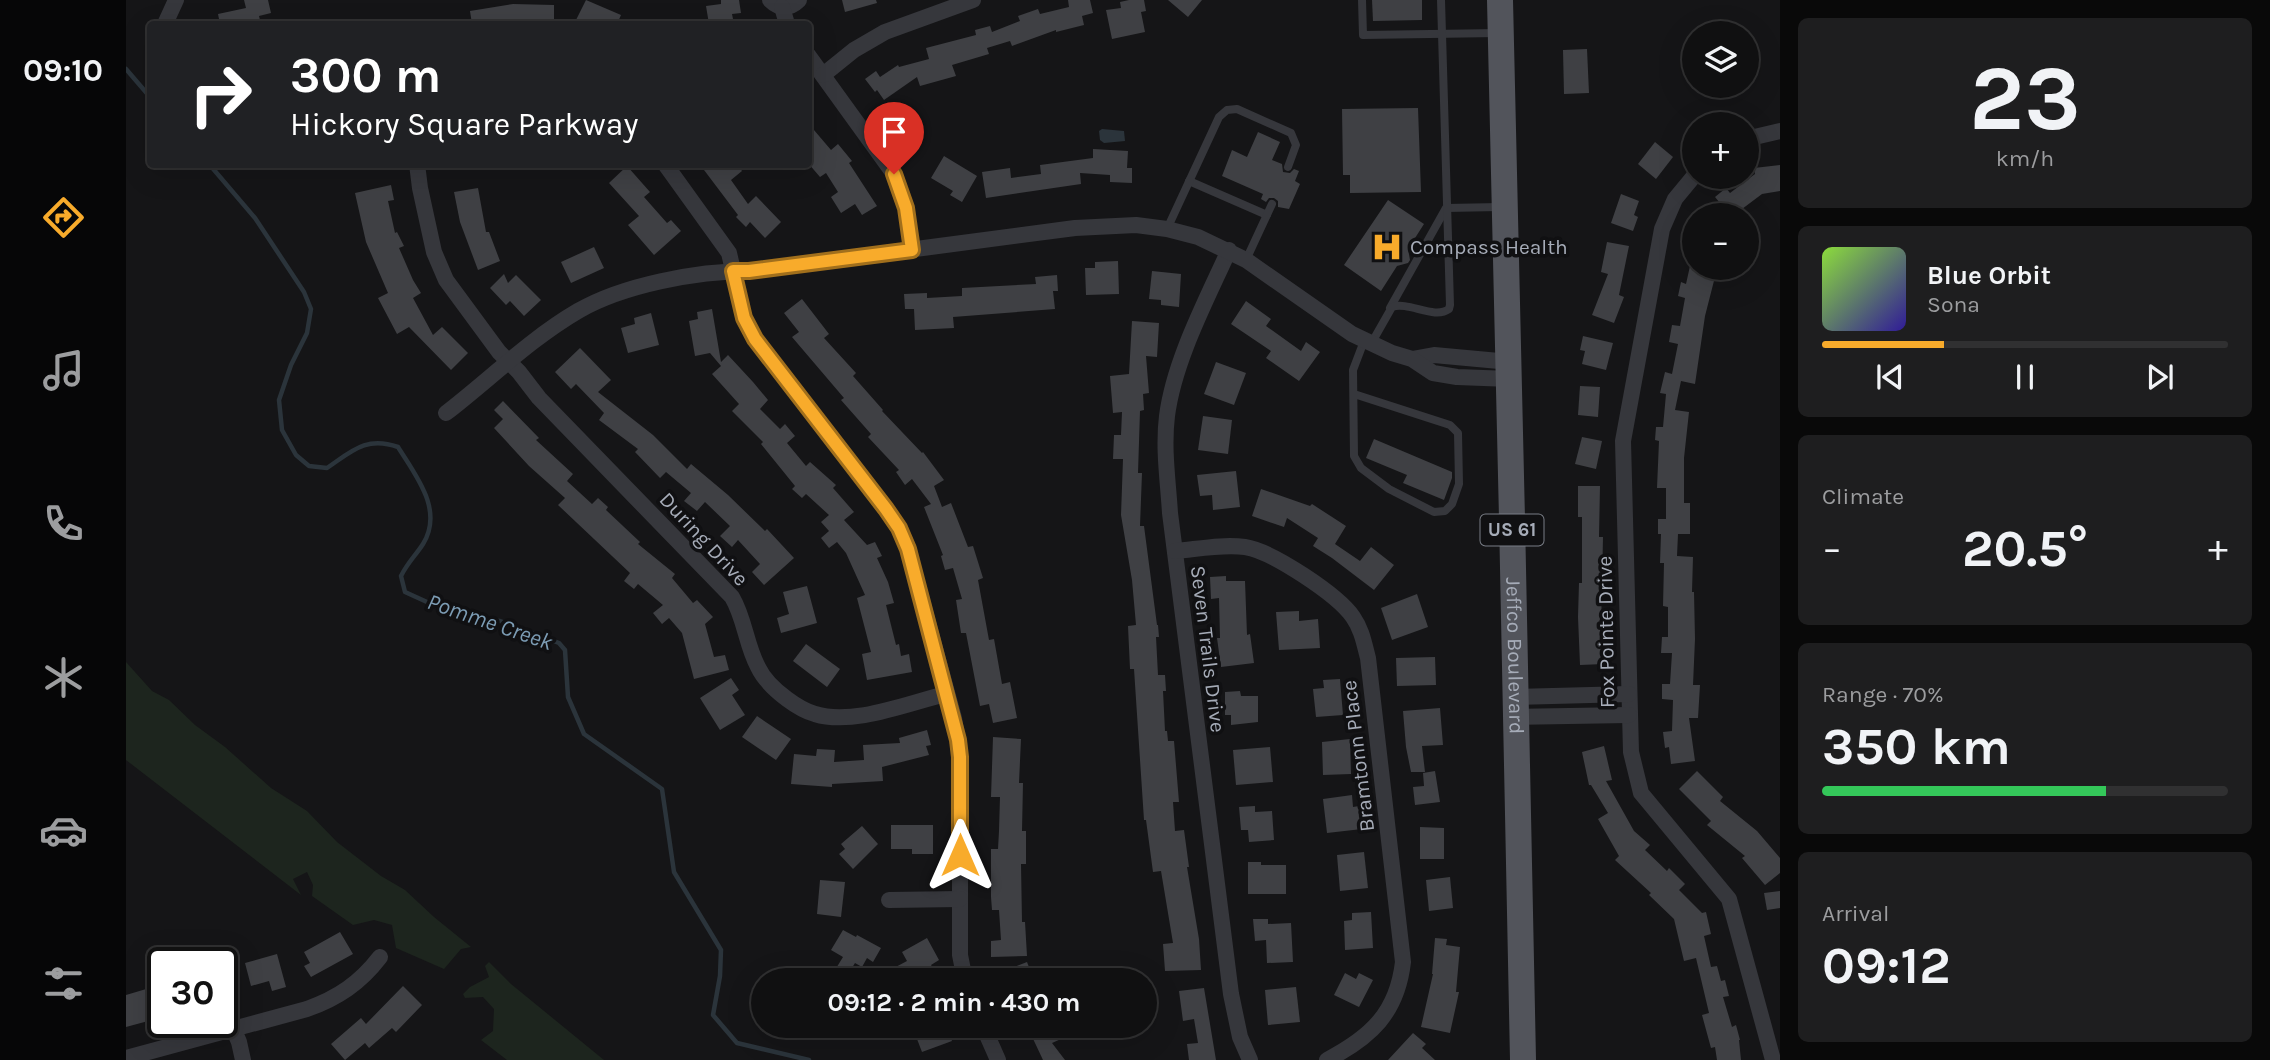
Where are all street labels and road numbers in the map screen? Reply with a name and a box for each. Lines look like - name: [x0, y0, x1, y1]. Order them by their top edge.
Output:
- street label: During Drive: [655, 487, 753, 591]
- road number: US 61: [1480, 514, 1544, 545]
- street label: Fox Pointe Drive: [1593, 556, 1619, 708]
- street label: Seven Trails Drive: [1186, 564, 1230, 734]
- street label: Jeffco Boulevard: [1501, 577, 1529, 734]
- street label: Bramtonn Place: [1337, 679, 1379, 833]

